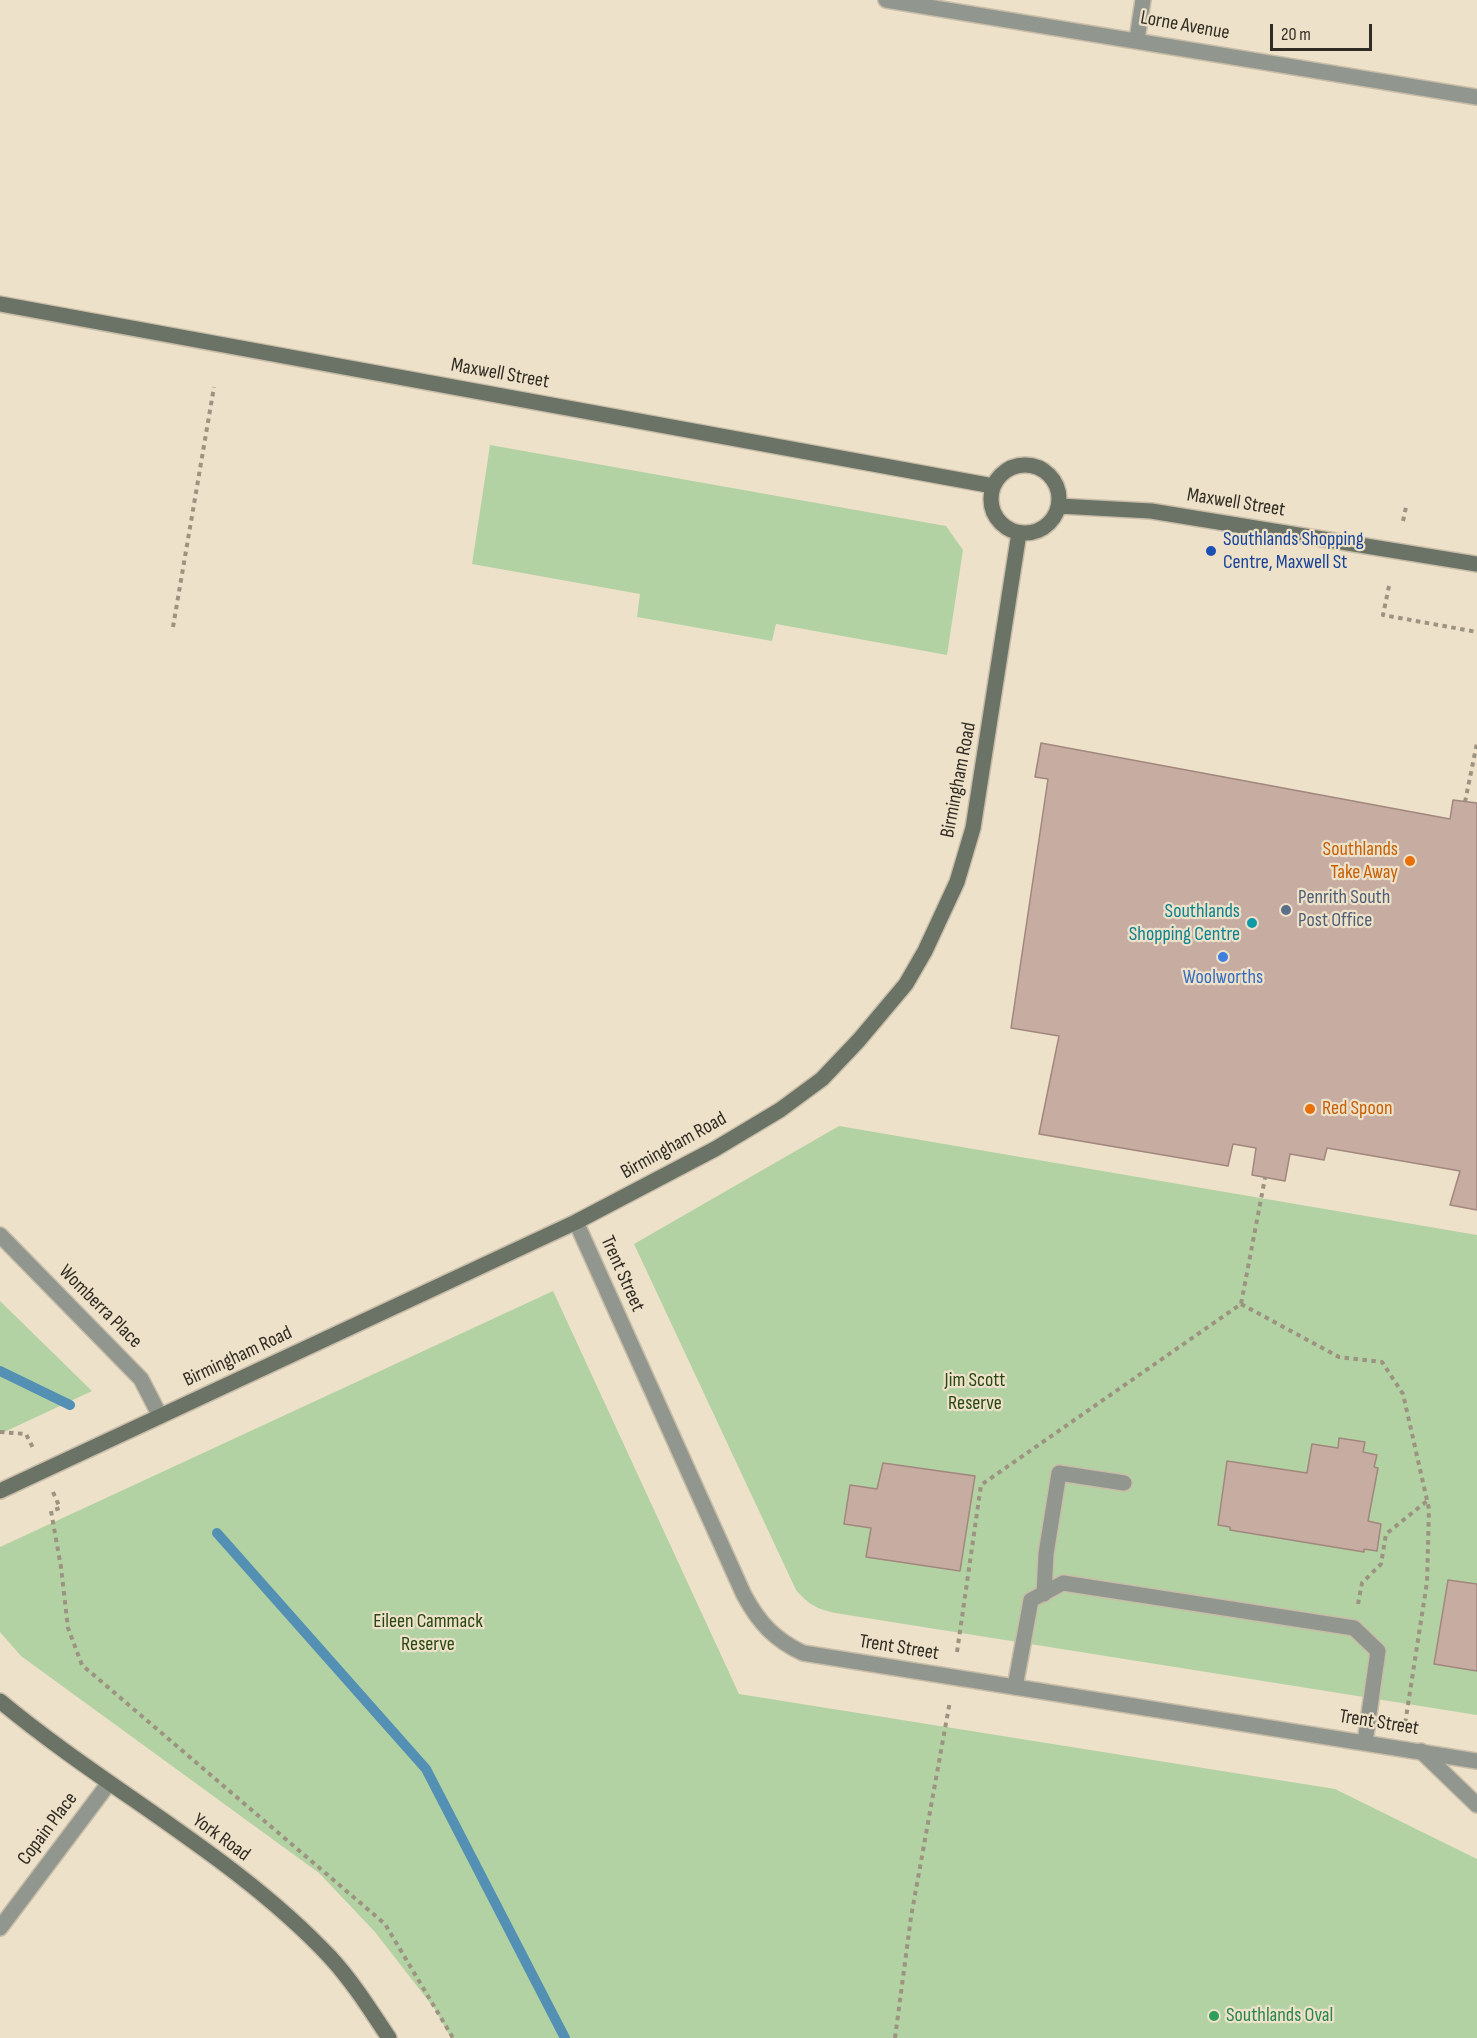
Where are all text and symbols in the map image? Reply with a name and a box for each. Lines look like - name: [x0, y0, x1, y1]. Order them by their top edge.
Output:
- street label: Lorne Avenue: [1139, 6, 1231, 46]
- scale bar: [1273, 12, 1375, 50]
- text: 20 m: [1281, 24, 1311, 45]
- street label: Maxwell Street: [449, 354, 551, 394]
- street label: Maxwell Street: [1185, 483, 1287, 523]
- place label: Southlands Shopping Centre, Maxwell St: [1223, 528, 1364, 575]
- marker: Southlands Shopping Centre, Maxwell St: [1204, 544, 1218, 558]
- street label: Birmingham Road: [936, 720, 982, 840]
- place label: Southlands Take Away: [1323, 838, 1398, 885]
- marker: Southlands Take Away: [1403, 854, 1417, 868]
- place label: Penrith South Post Office: [1298, 886, 1390, 933]
- place label: Southlands Shopping Centre: [1129, 900, 1240, 947]
- marker: Penrith South Post Office: [1279, 903, 1293, 917]
- marker: Southlands Shopping Centre: [1245, 916, 1259, 930]
- marker: Woolworths: [1216, 950, 1230, 964]
- place label: Woolworths: [1183, 966, 1263, 990]
- place label: Red Spoon: [1322, 1097, 1393, 1121]
- marker: Red Spoon: [1303, 1102, 1317, 1116]
- street label: Birmingham Road: [617, 1107, 731, 1185]
- street label: Trent Street: [595, 1232, 649, 1316]
- street label: Womberra Place: [53, 1260, 147, 1354]
- street label: Birmingham Road: [180, 1321, 296, 1393]
- park label: Jim Scott Reserve: [945, 1369, 1005, 1416]
- park label: Eileen Cammack Reserve: [373, 1610, 483, 1657]
- street label: Trent Street: [857, 1630, 941, 1666]
- street label: Trent Street: [1337, 1705, 1421, 1741]
- street label: Copain Place: [13, 1788, 83, 1870]
- street label: York Road: [187, 1809, 255, 1867]
- place label: Southlands Oval: [1226, 2004, 1333, 2028]
- marker: Southlands Oval: [1207, 2009, 1221, 2023]

